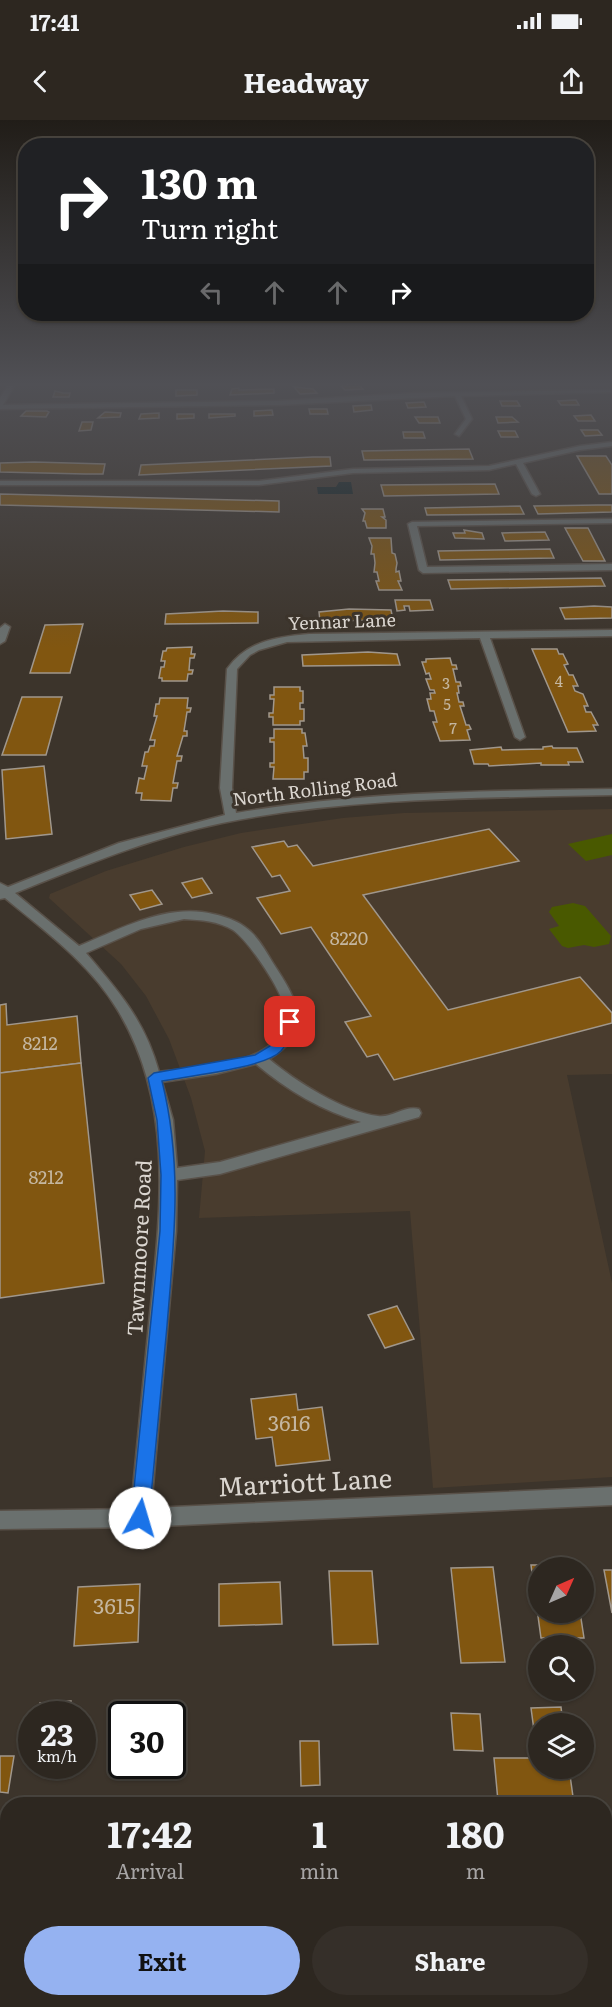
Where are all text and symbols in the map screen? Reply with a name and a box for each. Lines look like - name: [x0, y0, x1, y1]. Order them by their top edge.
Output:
- text: 17:41: [30, 5, 79, 38]
- text: Headway: [243, 61, 369, 101]
- icon: back: [24, 65, 57, 98]
- icon: share: [555, 65, 588, 98]
- text: 130 m: [141, 150, 258, 212]
- icon: right: [42, 162, 120, 240]
- text: Turn right: [141, 207, 278, 247]
- icon: left: [195, 276, 228, 309]
- icon: ahead: [258, 276, 291, 309]
- icon: ahead: [321, 276, 354, 309]
- icon: right: [384, 276, 417, 309]
- street label: Yennar Lane: [288, 605, 396, 636]
- house number: 4: [555, 669, 563, 692]
- house number: 3: [442, 671, 450, 694]
- house number: 5: [443, 692, 451, 715]
- house number: 7: [449, 716, 457, 739]
- street label: North Rolling Road: [231, 765, 399, 812]
- house number: 8220: [330, 924, 368, 951]
- pin: [264, 996, 315, 1047]
- icon: arrive: [273, 1005, 306, 1038]
- house number: 8212: [22, 1029, 58, 1056]
- street label: Tawnmoore Road: [117, 1159, 158, 1337]
- house number: 8212: [28, 1163, 64, 1190]
- house number: 3616: [268, 1406, 310, 1437]
- street label: Marriott Lane: [217, 1456, 393, 1505]
- position arrow: [108, 1486, 172, 1550]
- north arrow: [528, 1557, 594, 1623]
- map controls: [528, 1557, 594, 1779]
- house number: 3615: [93, 1589, 135, 1620]
- button: search: [528, 1635, 594, 1701]
- speed limit sign: 30: [108, 1701, 186, 1779]
- text: 23: [41, 1711, 73, 1755]
- button: layers: [528, 1713, 594, 1779]
- text: km/h: [37, 1744, 77, 1767]
- text: 17:42: [107, 1806, 192, 1859]
- text: 1: [312, 1806, 327, 1859]
- text: 180: [446, 1806, 505, 1859]
- text: Arrival: [116, 1855, 184, 1885]
- text: min: [300, 1855, 339, 1885]
- text: m: [466, 1855, 485, 1885]
- button: Exit: [24, 1926, 300, 1995]
- button: Share: [312, 1926, 588, 1995]

